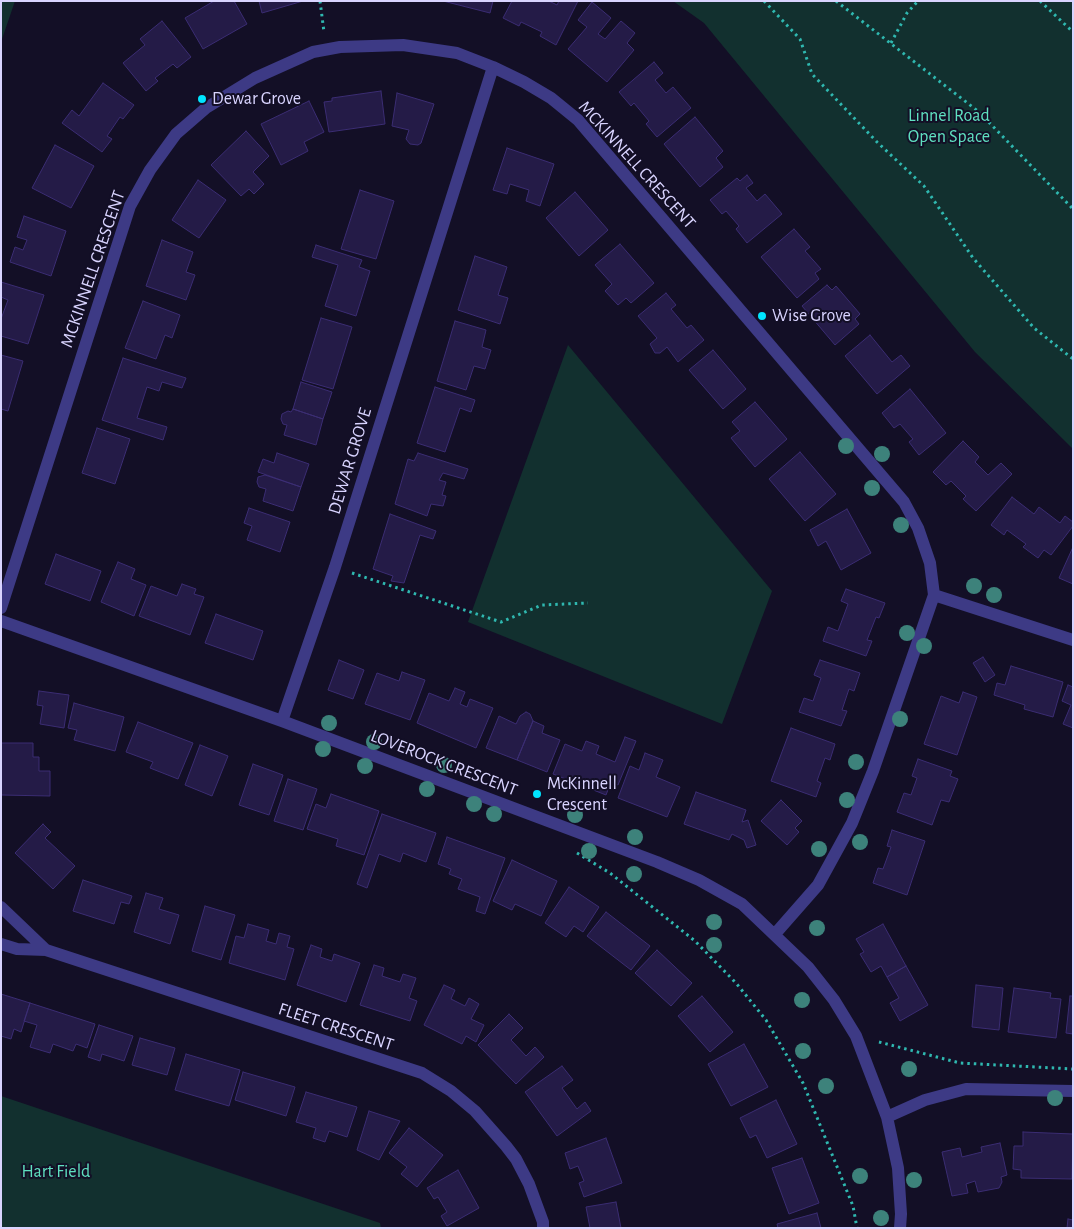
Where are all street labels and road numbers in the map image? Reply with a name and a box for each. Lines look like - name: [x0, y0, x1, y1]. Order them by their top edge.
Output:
- street label: MCKINNELL CRESCENT: [574, 97, 700, 233]
- street label: MCKINNELL CRESCENT: [56, 188, 130, 350]
- street label: DEWAR GROVE: [324, 405, 376, 517]
- street label: LOVEROCK CRESCENT: [367, 725, 521, 801]
- street label: FLEET CRESCENT: [276, 998, 396, 1056]

